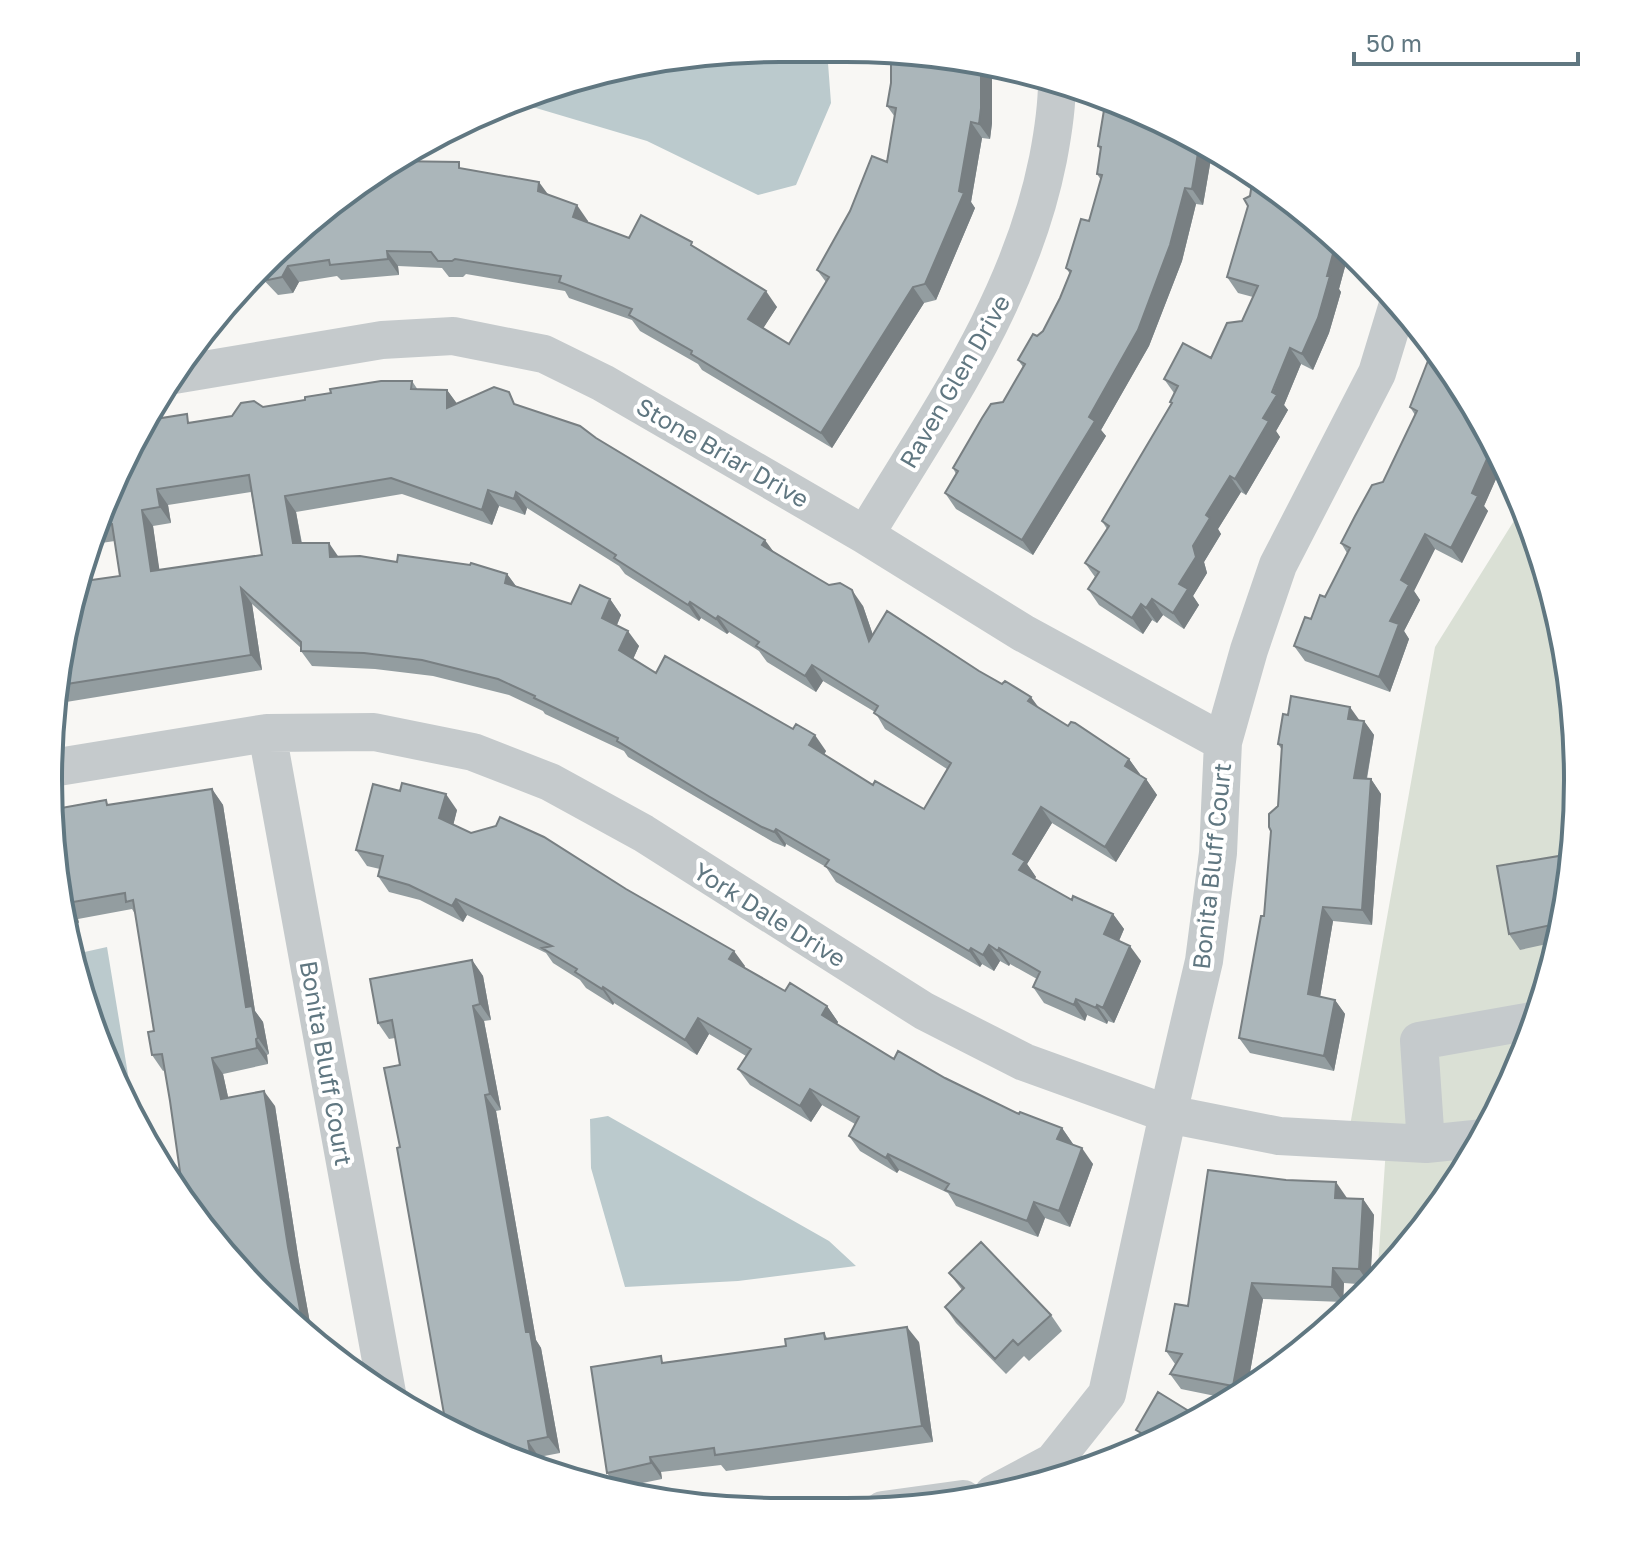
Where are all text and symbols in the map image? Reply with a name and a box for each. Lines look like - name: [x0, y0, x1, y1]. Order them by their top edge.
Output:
- scale bar: [1354, 16, 1578, 66]
- text: 50 m: [1366, 28, 1422, 57]
- street label: Raven Glen Drive: [893, 289, 1015, 473]
- street label: Stone Briar Drive: [632, 391, 814, 513]
- street label: Bonita Bluff Court: [1186, 761, 1236, 971]
- street label: York Dale Drive: [689, 856, 851, 972]
- street label: Bonita Bluff Court: [295, 958, 359, 1168]

